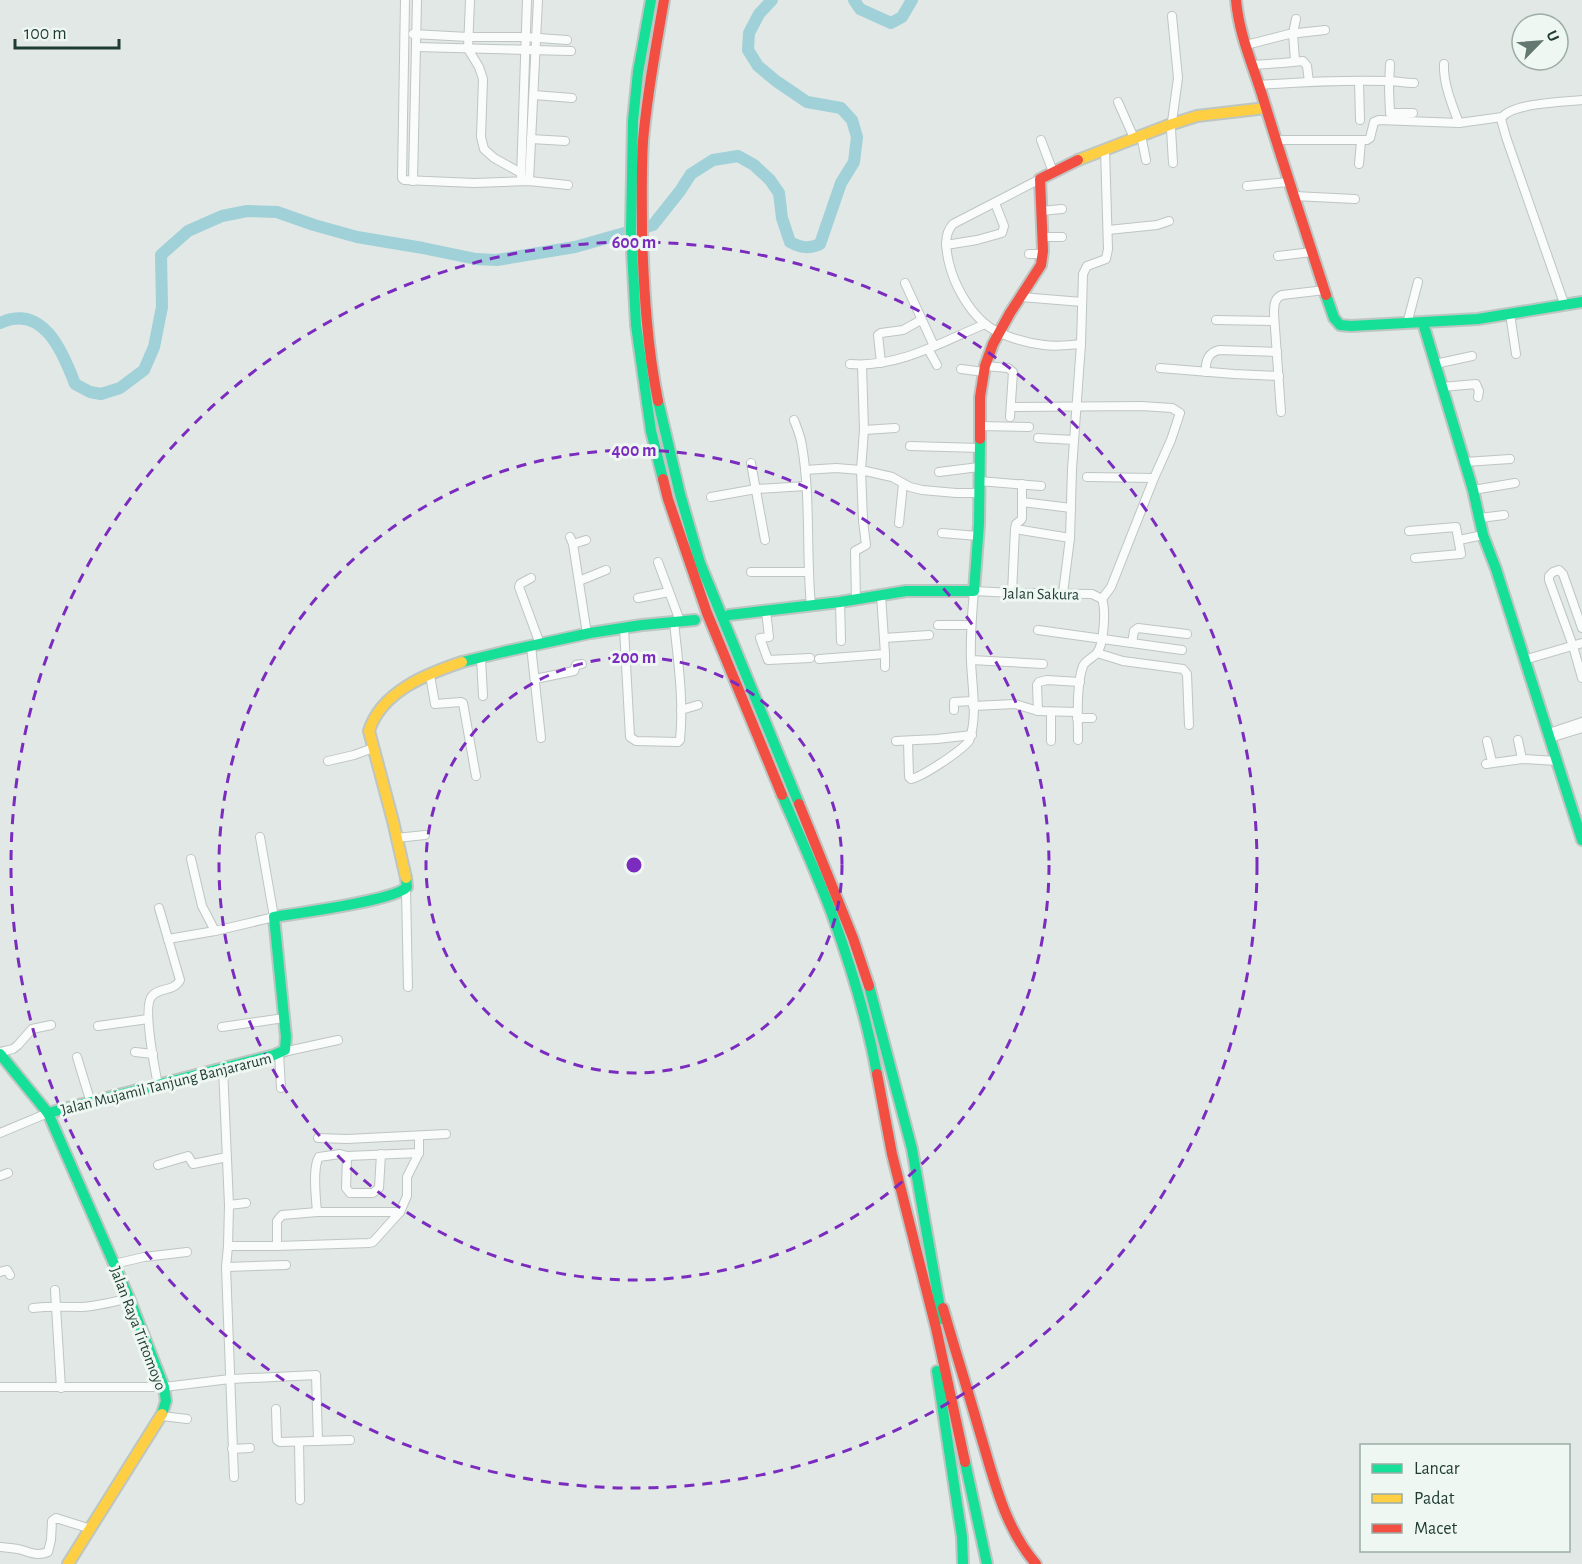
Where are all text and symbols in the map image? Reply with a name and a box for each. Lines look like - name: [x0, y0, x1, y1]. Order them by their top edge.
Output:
- scale bar: [15, 12, 118, 50]
- north arrow: [1510, 12, 1570, 72]
- text: 100 m: [24, 25, 67, 43]
- text: U: [1543, 28, 1562, 44]
- text: 600 m: [612, 234, 656, 252]
- text: 400 m: [611, 442, 657, 460]
- street label: Jalan Sakura: [1003, 585, 1079, 603]
- text: 200 m: [612, 649, 656, 667]
- centre of rings: [624, 855, 644, 875]
- street label: Jalan Mujamil Tanjung Banjararum: [59, 1050, 273, 1119]
- street label: Jalan Raya Tirtomoyo: [106, 1264, 169, 1393]
- legend: [1360, 1444, 1570, 1552]
- text: Lancar: [1414, 1460, 1460, 1478]
- text: Padat: [1414, 1490, 1455, 1508]
- text: Macet: [1414, 1520, 1458, 1538]

